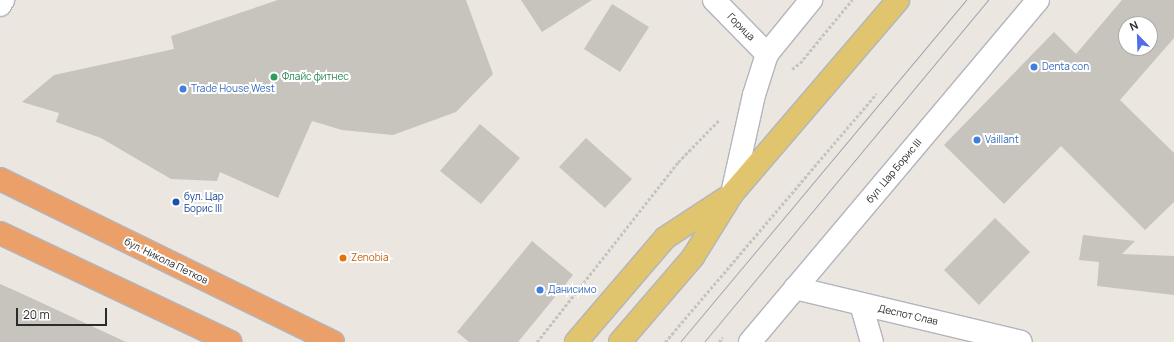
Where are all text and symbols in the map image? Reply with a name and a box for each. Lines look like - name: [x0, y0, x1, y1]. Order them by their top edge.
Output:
- street label: Горица: [725, 11, 757, 43]
- north arrow: [1118, 16, 1158, 56]
- text: N: [1127, 17, 1140, 34]
- place label: Denta con: [1042, 61, 1089, 73]
- marker: Denta con: [1029, 62, 1039, 72]
- place label: Флайс фитнес: [282, 71, 349, 83]
- marker: Флайс фитнес: [269, 72, 279, 82]
- place label: Trade House West: [191, 83, 275, 95]
- marker: Trade House West: [178, 84, 188, 94]
- place label: Vaillant: [985, 134, 1019, 146]
- marker: Vaillant: [972, 135, 982, 145]
- street label: бул. Цар Борис III: [864, 137, 924, 205]
- place label: бул. Цар Борис ІІІ: [184, 190, 224, 214]
- marker: бул. Цар Борис ІІІ: [171, 197, 181, 207]
- street label: бул. Никола Петков: [122, 236, 210, 286]
- place label: Zenobia: [351, 252, 388, 264]
- marker: Zenobia: [338, 253, 348, 263]
- place label: Данисимо: [548, 284, 597, 296]
- marker: Данисимо: [535, 285, 545, 295]
- scale bar: [18, 300, 109, 326]
- street label: Деспот Слав: [877, 302, 939, 328]
- text: 20 m: [23, 306, 50, 323]

